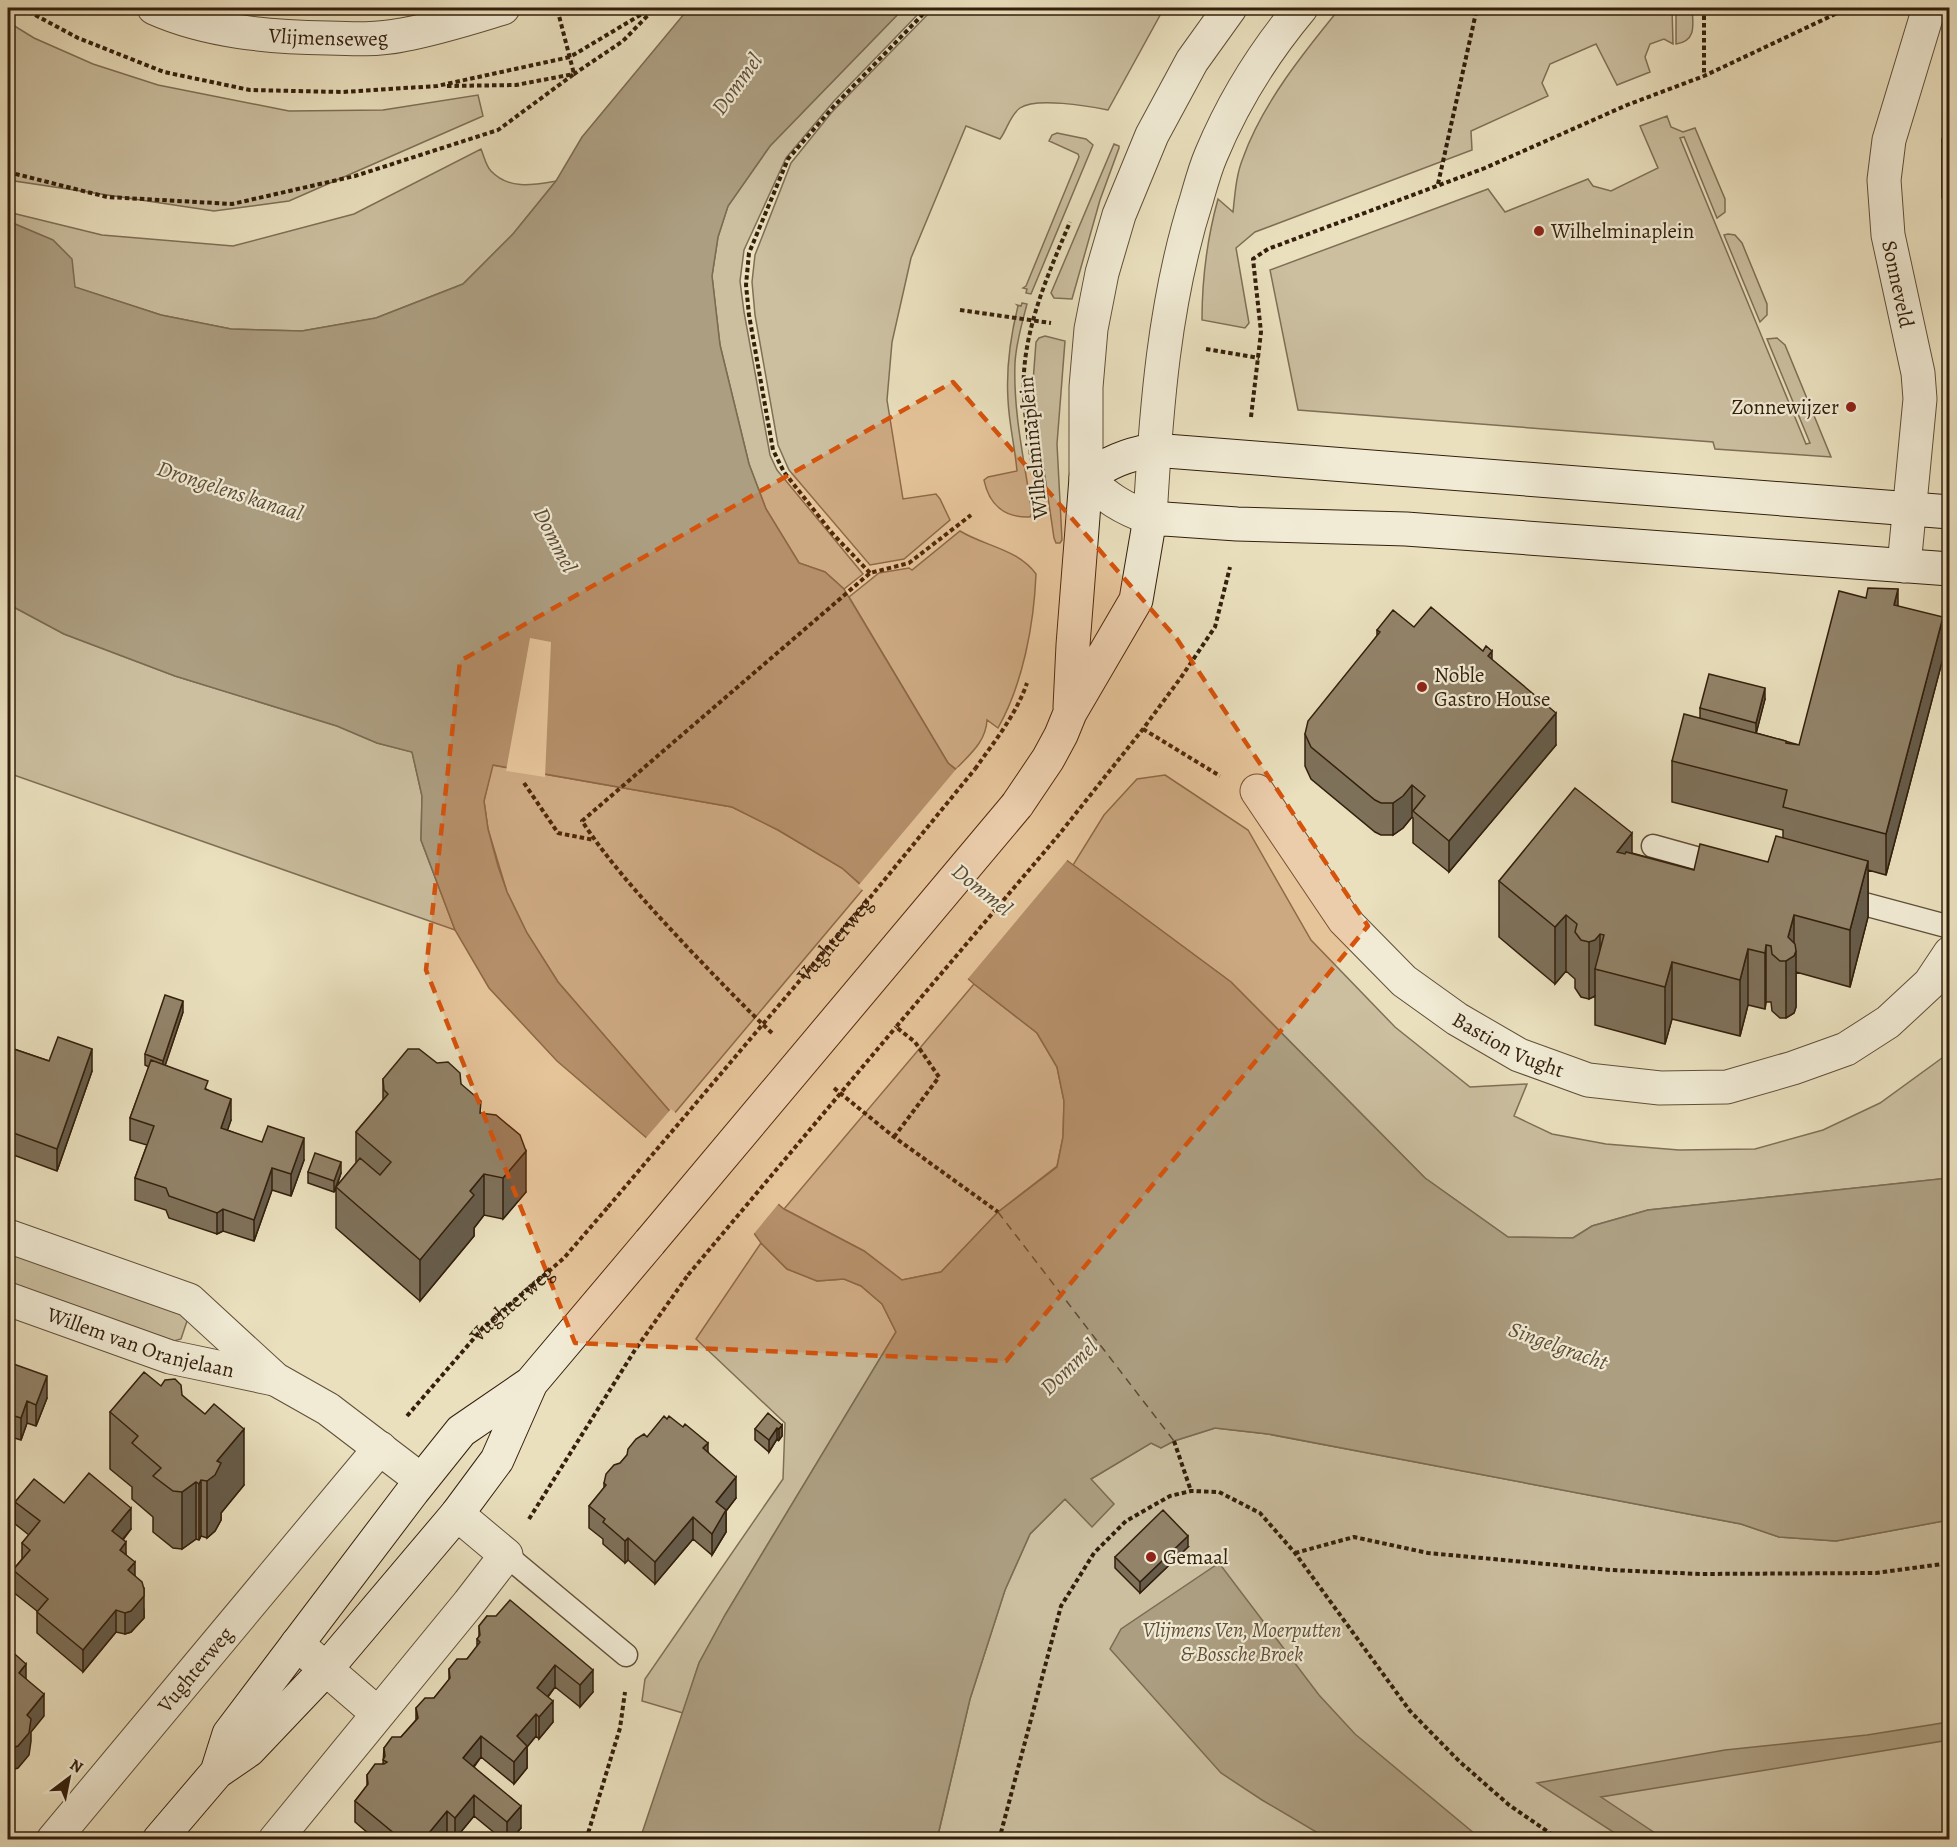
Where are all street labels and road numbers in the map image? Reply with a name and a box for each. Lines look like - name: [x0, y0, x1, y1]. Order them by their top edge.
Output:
- street label: Vlijmenseweg: [267, 21, 390, 53]
- street label: Sonneveld: [1875, 238, 1921, 331]
- street label: Wilhelminaplein: [1012, 375, 1055, 522]
- street label: Vughterweg: [790, 890, 879, 989]
- street label: Bastion Vught: [1447, 1005, 1568, 1084]
- street label: Vughterweg: [462, 1258, 560, 1349]
- street label: Willem van Oranjelaan: [42, 1300, 237, 1384]
- street label: Vughterweg: [151, 1620, 240, 1719]

